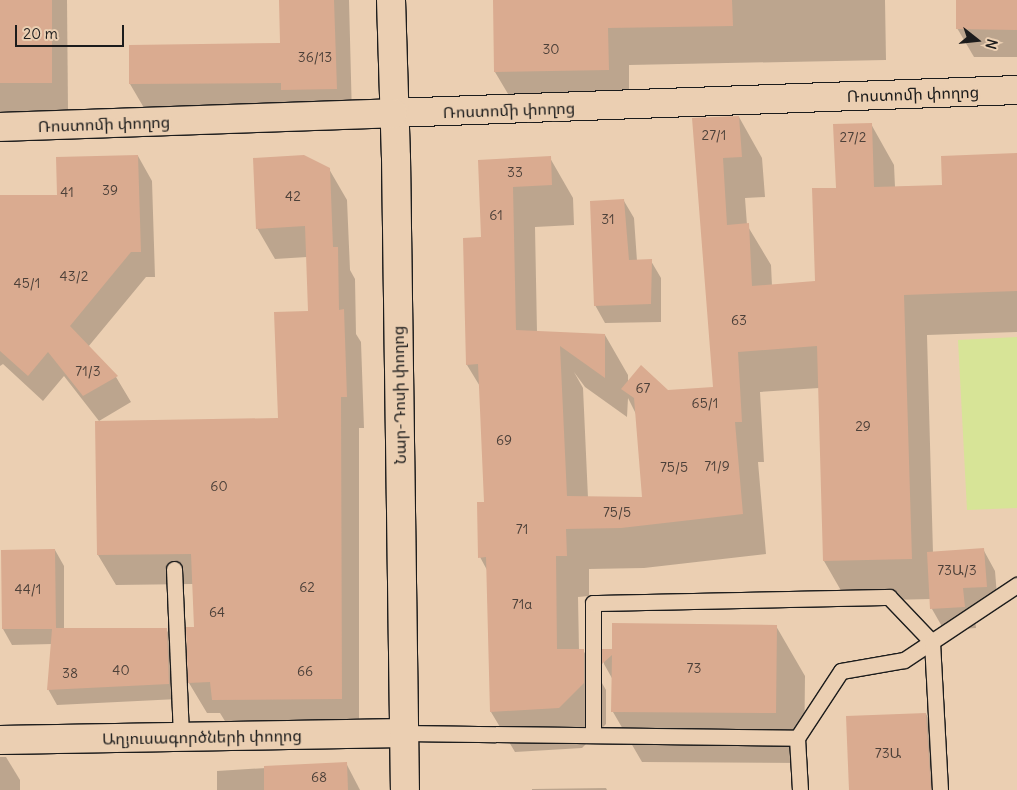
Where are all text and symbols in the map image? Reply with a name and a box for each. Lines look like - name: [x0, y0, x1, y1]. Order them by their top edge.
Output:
- scale bar: [18, 15, 126, 47]
- north arrow: [952, 15, 1002, 65]
- text: 20 m: [23, 24, 58, 43]
- text: N: [981, 37, 1001, 51]
- house number: 30: [542, 41, 560, 57]
- house number: 36/13: [298, 49, 332, 65]
- street label: Ռոստոմի փողոց: [846, 82, 980, 106]
- street label: Ռոստոմի փողոց: [442, 98, 576, 122]
- street label: Ռոստոմի փողոց: [37, 112, 171, 136]
- house number: 27/1: [702, 127, 726, 143]
- house number: 27/2: [840, 129, 866, 145]
- house number: 33: [507, 164, 523, 180]
- house number: 39: [102, 182, 118, 198]
- house number: 41: [60, 184, 74, 200]
- house number: 42: [285, 188, 301, 204]
- house number: 61: [489, 207, 503, 223]
- house number: 31: [601, 211, 615, 227]
- house number: 43/2: [60, 268, 88, 284]
- house number: 45/1: [14, 275, 40, 291]
- house number: 63: [731, 312, 747, 328]
- street label: Նար-Դոսի փողոց: [388, 326, 410, 464]
- house number: 71/3: [75, 363, 101, 379]
- house number: 67: [636, 380, 650, 396]
- house number: 65/1: [692, 395, 718, 411]
- house number: 29: [855, 418, 871, 434]
- house number: 69: [496, 432, 512, 448]
- house number: 71/9: [704, 458, 730, 474]
- house number: 75/5: [660, 459, 688, 475]
- house number: 60: [210, 478, 228, 494]
- house number: 75/5: [603, 504, 631, 520]
- house number: 71: [516, 521, 528, 537]
- house number: 73Ա/3: [937, 562, 977, 578]
- house number: 62: [299, 579, 315, 595]
- house number: 44/1: [15, 581, 41, 597]
- house number: 71a: [512, 596, 532, 612]
- house number: 64: [209, 604, 225, 620]
- house number: 73: [687, 660, 701, 676]
- house number: 40: [112, 662, 130, 678]
- house number: 66: [297, 663, 313, 679]
- house number: 38: [62, 665, 78, 681]
- street label: Աղյուսագործների փողոց: [102, 726, 302, 748]
- house number: 73Ա: [875, 745, 901, 761]
- house number: 68: [311, 769, 327, 785]

